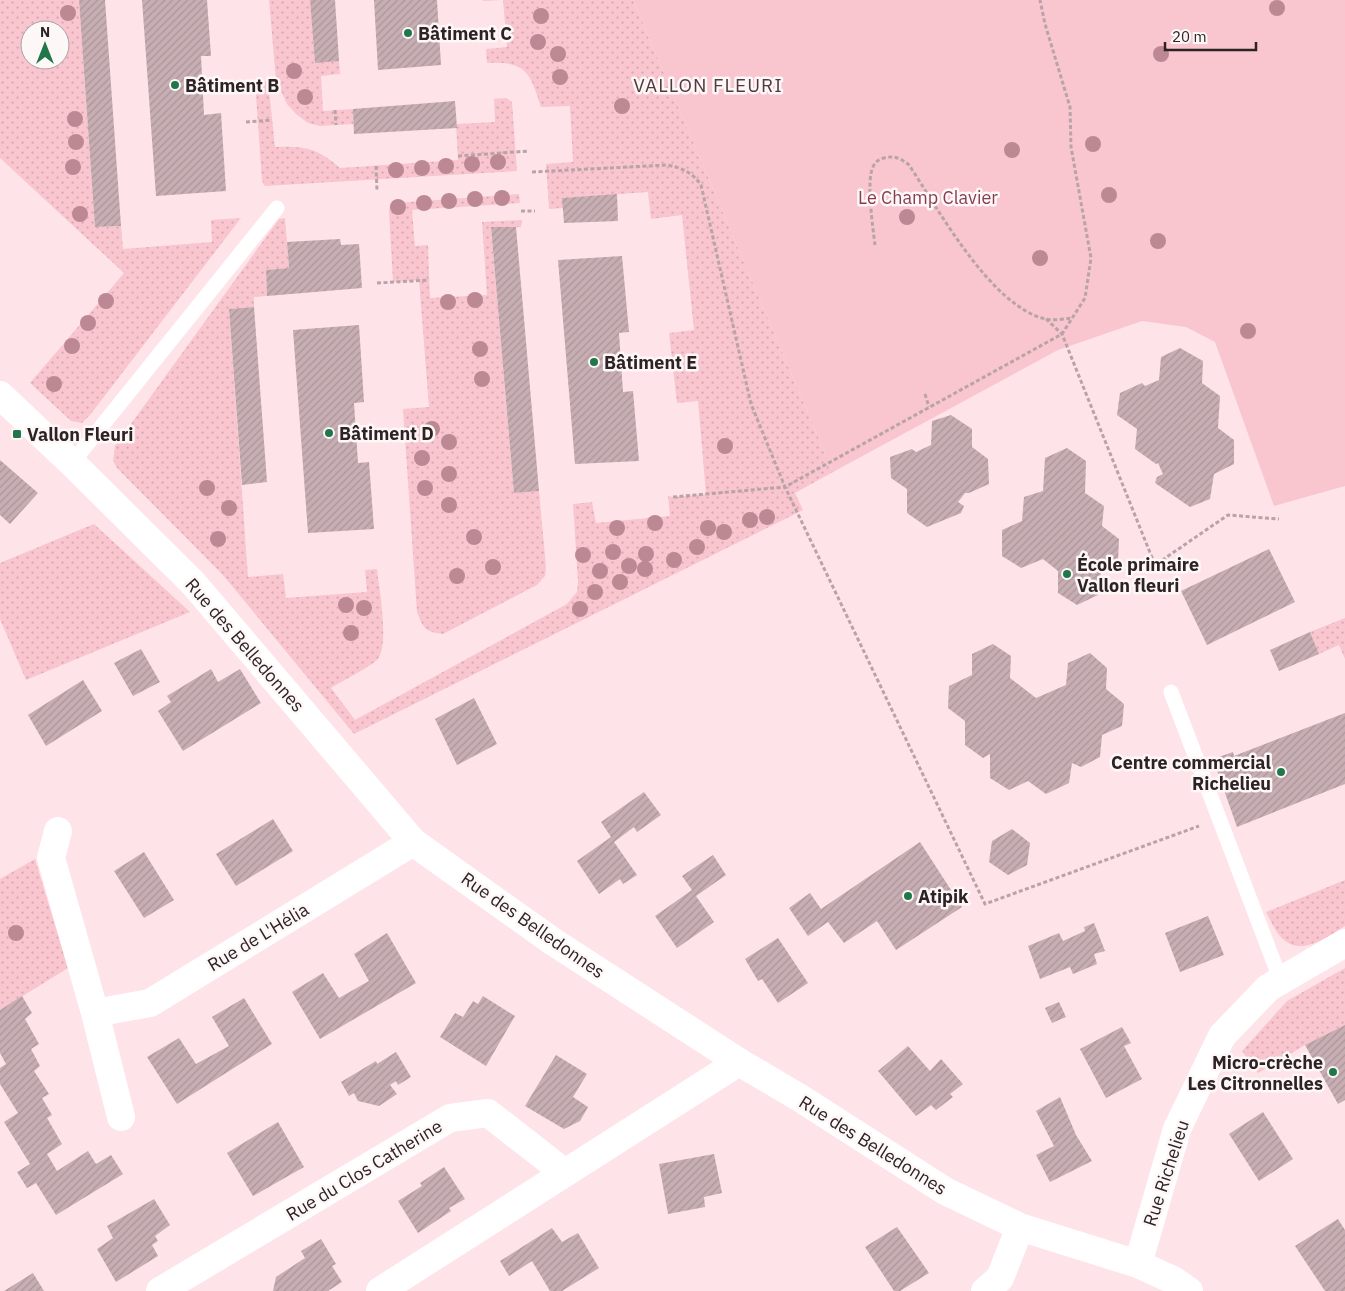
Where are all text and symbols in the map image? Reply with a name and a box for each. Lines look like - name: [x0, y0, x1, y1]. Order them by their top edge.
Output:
- north arrow: [20, 20, 70, 70]
- scale bar: [1165, 20, 1256, 52]
- place label: Bâtiment C: [418, 22, 512, 45]
- text: N: [40, 23, 50, 41]
- marker: Bâtiment C: [402, 27, 414, 39]
- text: 20 m: [1172, 27, 1207, 46]
- district label: VALLON FLEURI: [633, 73, 783, 97]
- place label: Bâtiment B: [185, 74, 279, 97]
- marker: Bâtiment B: [169, 79, 181, 91]
- park label: Le Champ Clavier: [858, 186, 998, 209]
- place label: Bâtiment E: [604, 351, 697, 374]
- marker: Bâtiment E: [588, 356, 600, 368]
- place label: Bâtiment D: [339, 422, 434, 445]
- place label: Vallon Fleuri: [27, 423, 133, 446]
- marker: Bâtiment D: [323, 427, 335, 439]
- marker: Vallon Fleuri: [11, 428, 23, 440]
- place label: École primaire Vallon fleuri: [1077, 552, 1199, 597]
- marker: École primaire Vallon fleuri: [1061, 568, 1073, 580]
- street label: Rue des Belledonnes: [181, 573, 309, 717]
- place label: Centre commercial Richelieu: [1111, 751, 1272, 795]
- marker: Centre commercial Richelieu: [1275, 766, 1287, 778]
- street label: Rue des Belledonnes: [457, 867, 609, 983]
- place label: Atipik: [918, 885, 969, 908]
- marker: Atipik: [902, 890, 914, 902]
- street label: Rue de L'Hélia: [203, 898, 313, 976]
- place label: Micro-crèche Les Citronnelles: [1188, 1051, 1323, 1095]
- marker: Micro-crèche Les Citronnelles: [1327, 1066, 1339, 1078]
- street label: Rue des Belledonnes: [795, 1090, 951, 1200]
- street label: Rue du Clos Catherine: [282, 1114, 446, 1226]
- street label: Rue Richelieu: [1138, 1117, 1194, 1229]

